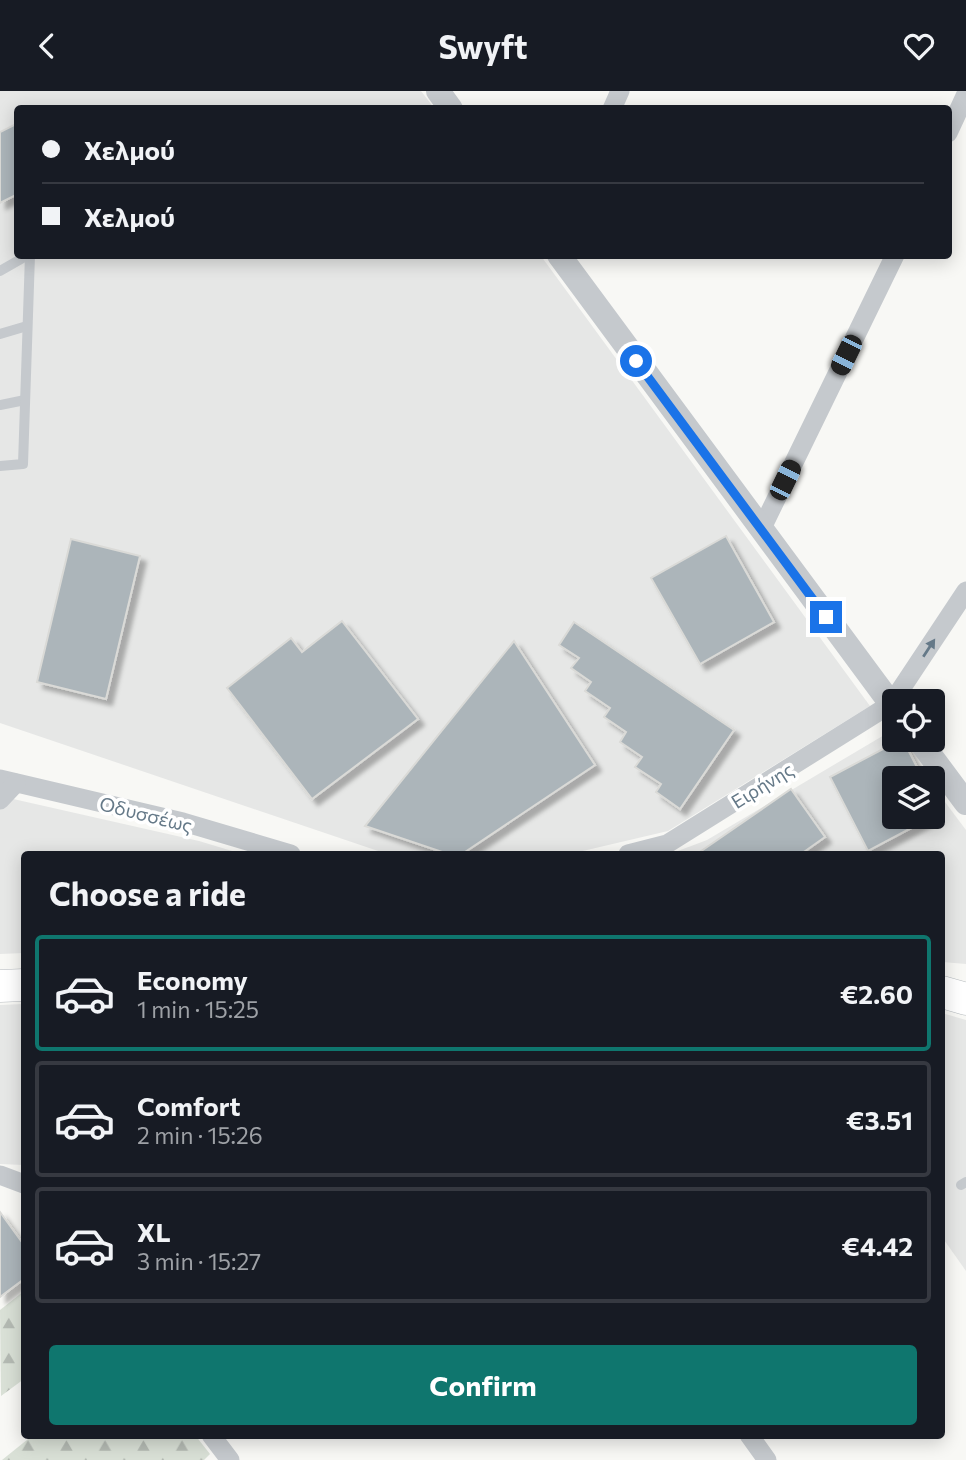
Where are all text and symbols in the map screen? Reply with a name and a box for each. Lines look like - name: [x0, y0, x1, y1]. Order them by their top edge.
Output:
- text: Swyft: [438, 26, 528, 66]
- icon: back: [28, 27, 66, 65]
- icon: heart: [900, 27, 938, 65]
- text: Χελμού: [84, 134, 175, 165]
- text: Χελμού: [84, 201, 175, 232]
- car: [828, 332, 865, 378]
- route start: [620, 345, 652, 377]
- car: [767, 457, 804, 503]
- route end: [810, 601, 842, 633]
- one-way arrow: [922, 638, 935, 657]
- map controls: [882, 689, 945, 829]
- button: locate: [882, 689, 945, 752]
- street label: Ειρήνης: [727, 757, 797, 813]
- button: layers: [882, 766, 945, 829]
- street label: Οδυσσέως: [97, 791, 195, 837]
- text: Choose a ride: [49, 873, 246, 913]
- icon: car: [53, 962, 116, 1025]
- text: Economy: [137, 964, 248, 995]
- text: €2.60: [840, 978, 913, 1009]
- text: 1 min · 15:25: [137, 995, 259, 1023]
- icon: car: [53, 1088, 116, 1151]
- text: Comfort: [137, 1090, 240, 1121]
- text: €3.51: [846, 1104, 913, 1135]
- text: 2 min · 15:26: [137, 1121, 263, 1149]
- icon: car: [53, 1214, 116, 1277]
- text: XL: [137, 1216, 171, 1247]
- text: €4.42: [842, 1230, 913, 1261]
- text: 3 min · 15:27: [137, 1247, 261, 1275]
- button: Confirm: [49, 1345, 917, 1425]

